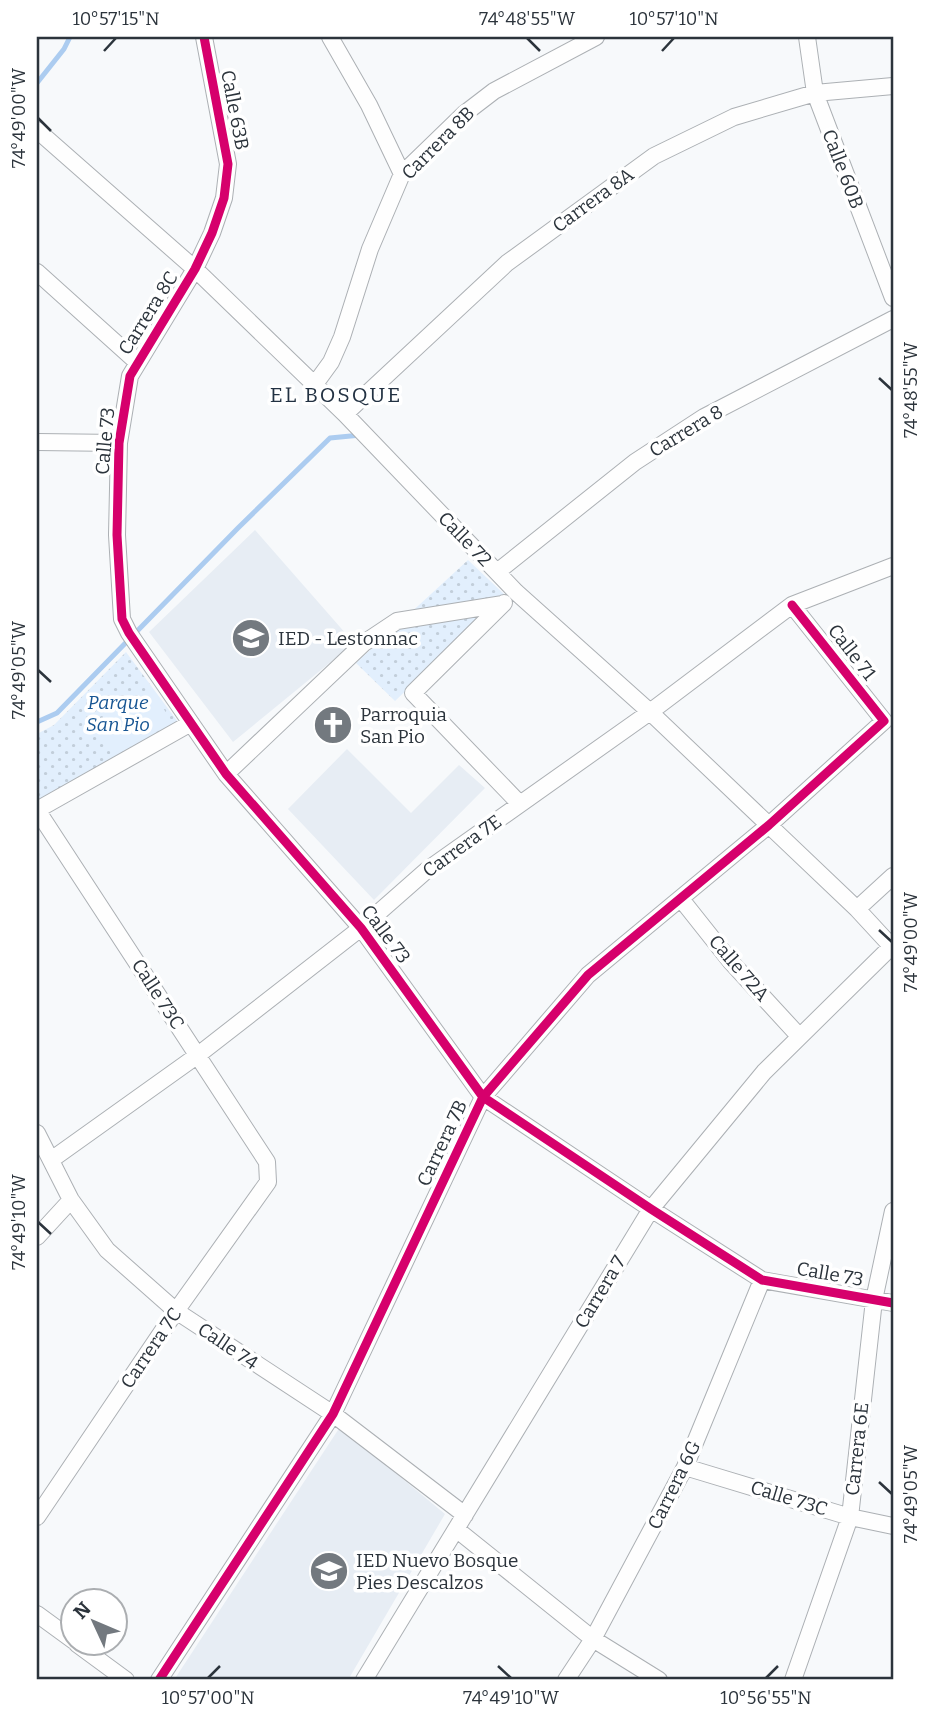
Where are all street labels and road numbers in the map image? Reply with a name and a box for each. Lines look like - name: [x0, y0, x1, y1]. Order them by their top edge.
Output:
- street label: Calle 63B: [216, 68, 254, 152]
- street label: Carrera 8B: [397, 102, 479, 184]
- street label: Calle 60B: [817, 126, 869, 212]
- street label: Carrera 8A: [548, 163, 639, 237]
- street label: Carrera 8C: [113, 267, 183, 359]
- street label: Carrera 8: [645, 400, 727, 462]
- street label: Calle 73: [91, 406, 119, 476]
- street label: Calle 72: [433, 507, 497, 571]
- street label: Calle 71: [823, 619, 881, 685]
- street label: Carrera 7E: [418, 810, 506, 882]
- street label: Calle 73: [357, 900, 415, 968]
- street label: Calle 72A: [704, 930, 774, 1006]
- street label: Calle 73C: [127, 954, 189, 1034]
- street label: Carrera 7B: [412, 1096, 472, 1190]
- street label: Carrera 7: [569, 1251, 631, 1332]
- street label: Calle 73: [795, 1257, 865, 1291]
- street label: Carrera 7C: [116, 1303, 186, 1393]
- street label: Calle 74: [193, 1318, 263, 1374]
- street label: Carrera 6E: [841, 1401, 873, 1497]
- street label: Carrera 6G: [643, 1437, 705, 1533]
- street label: Calle 73C: [748, 1475, 830, 1521]

